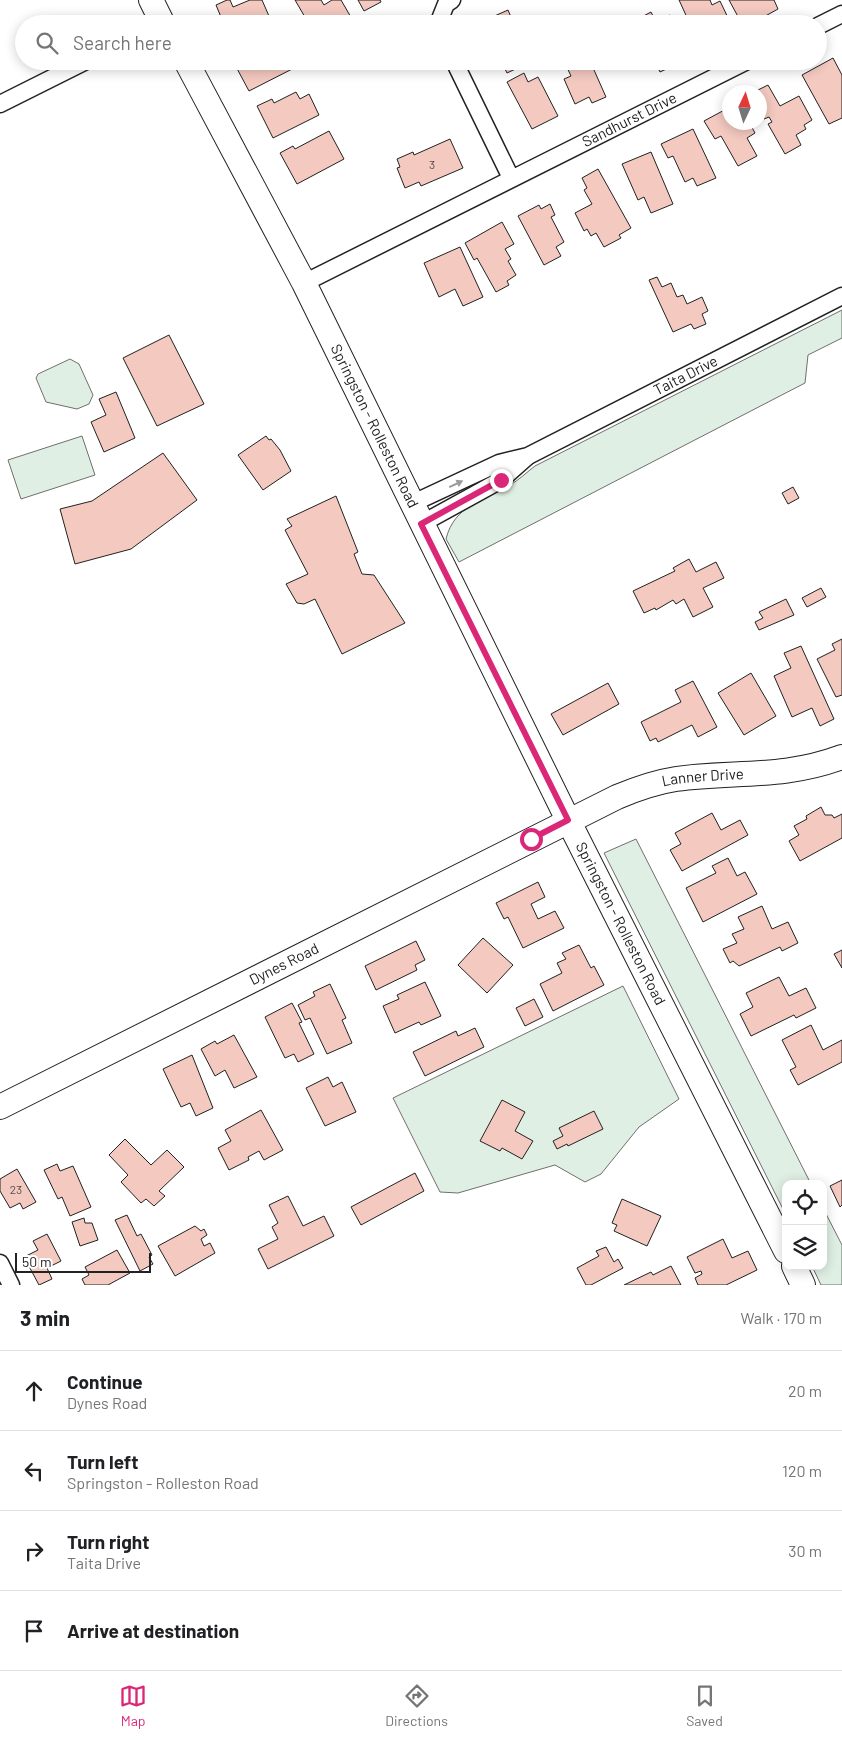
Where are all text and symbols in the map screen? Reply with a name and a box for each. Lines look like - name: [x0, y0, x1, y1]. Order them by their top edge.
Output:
- search box: [15, 15, 827, 70]
- icon: search: [33, 29, 61, 57]
- text: Search here: [73, 31, 172, 54]
- north arrow: [722, 85, 767, 130]
- street label: Sandhurst Drive: [579, 88, 679, 150]
- house number: 3: [429, 157, 435, 171]
- street label: Springston - Rolleston Road: [327, 341, 423, 511]
- street label: Taita Drive: [650, 351, 720, 398]
- route end: [490, 469, 513, 492]
- one-way arrow: [449, 480, 463, 488]
- street label: Lanner Drive: [660, 764, 744, 790]
- route start: [520, 828, 543, 851]
- street label: Springston - Rolleston Road: [573, 839, 670, 1008]
- street label: Dynes Road: [246, 938, 321, 988]
- map controls: [782, 1180, 827, 1270]
- button: locate: [782, 1180, 827, 1225]
- house number: 23: [10, 1182, 22, 1196]
- button: layers: [782, 1225, 827, 1270]
- scale bar: [15, 1250, 151, 1273]
- text: 50 m: [22, 1253, 51, 1270]
- text: 3 min: [20, 1305, 70, 1330]
- text: Walk · 170 m: [740, 1308, 822, 1327]
- text: Continue: [67, 1370, 143, 1393]
- icon: ahead: [20, 1377, 48, 1405]
- text: 20 m: [788, 1381, 822, 1400]
- text: Dynes Road: [67, 1393, 147, 1412]
- text: Turn left: [67, 1450, 138, 1473]
- icon: left: [20, 1457, 48, 1485]
- text: 120 m: [782, 1461, 822, 1480]
- text: Springston - Rolleston Road: [67, 1473, 259, 1492]
- text: Turn right: [67, 1530, 149, 1553]
- icon: right: [20, 1537, 48, 1565]
- text: 30 m: [788, 1541, 822, 1560]
- text: Taita Drive: [67, 1553, 141, 1572]
- icon: arrive: [20, 1617, 48, 1645]
- text: Arrive at destination: [67, 1619, 239, 1642]
- tab: Map: [119, 1682, 147, 1729]
- tab: Directions: [385, 1682, 448, 1729]
- tab: Saved: [686, 1682, 723, 1729]

